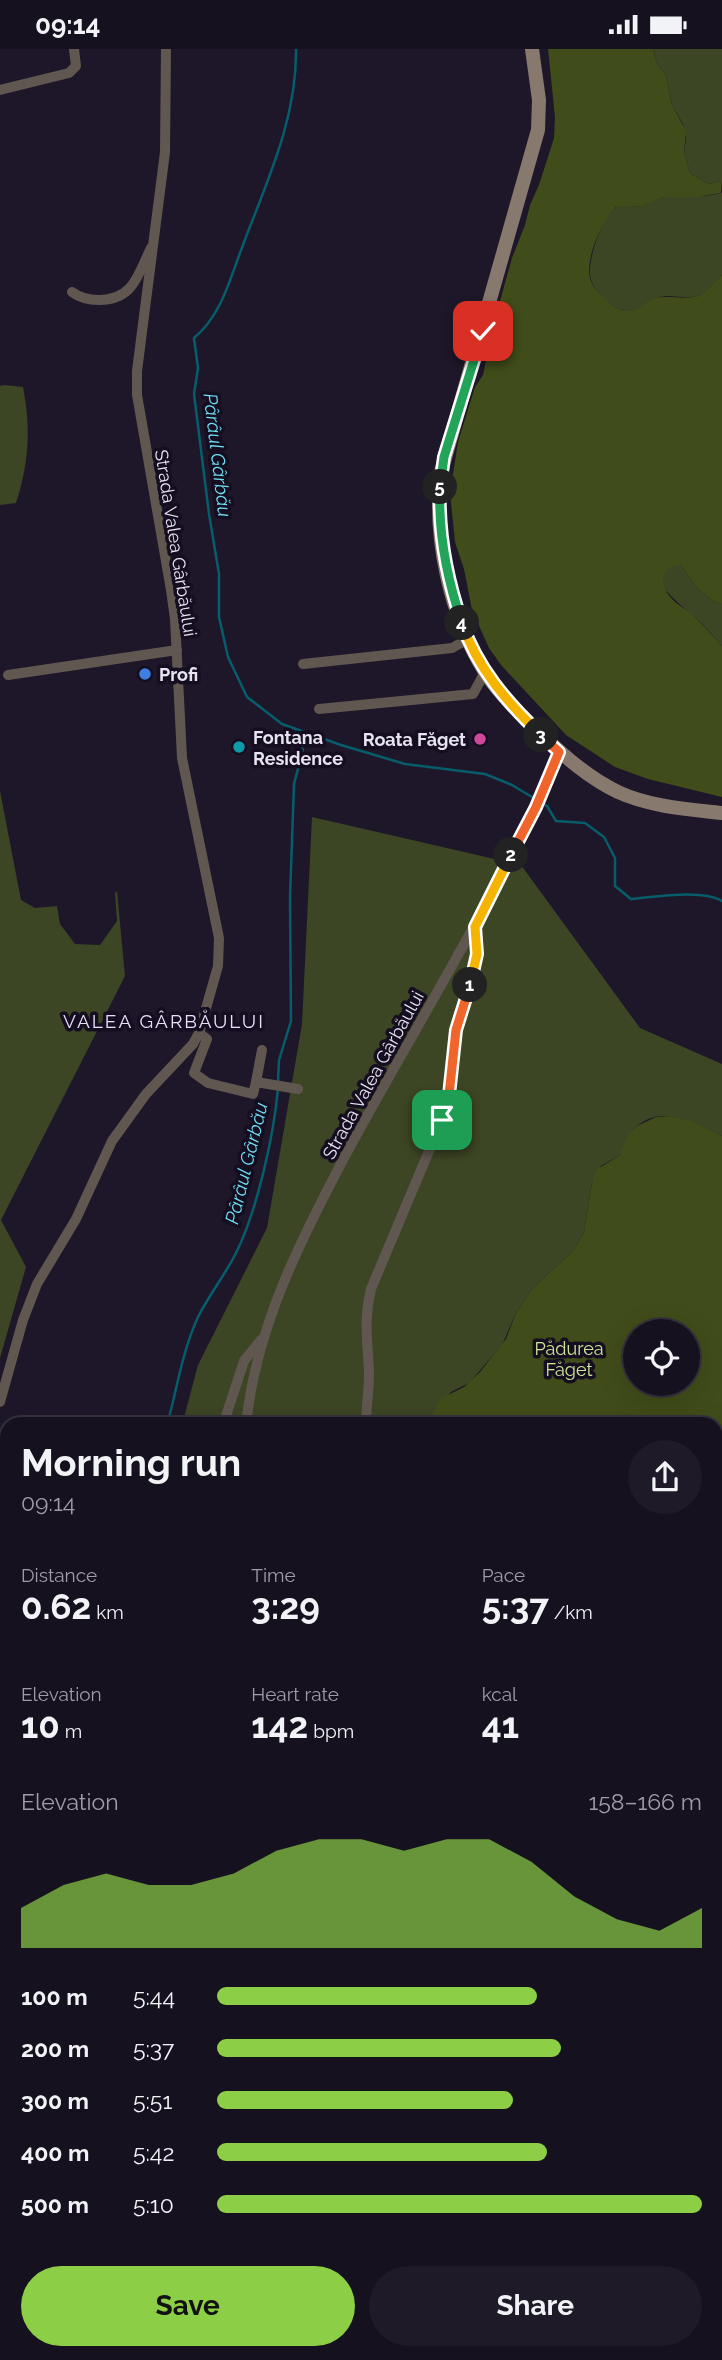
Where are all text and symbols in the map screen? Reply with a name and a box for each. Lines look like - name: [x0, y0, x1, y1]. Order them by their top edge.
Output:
- text: 09:14: [35, 10, 100, 40]
- pin: [453, 301, 513, 361]
- icon: check: [464, 312, 502, 350]
- water label: Pârâul Gârbău: [199, 392, 237, 518]
- street label: Strada Valea Gârbăului: [151, 448, 201, 638]
- pin: 5: [422, 469, 458, 505]
- text: 5: [434, 475, 445, 497]
- pin: 4: [444, 605, 480, 641]
- text: 4: [456, 611, 467, 633]
- place label: Profi: [159, 664, 198, 685]
- marker: Profi: [137, 666, 153, 682]
- pin: 3: [524, 717, 558, 753]
- text: 3: [535, 723, 546, 745]
- place label: Fontana Residence: [253, 727, 343, 769]
- place label: Roata Făget: [363, 729, 466, 750]
- marker: Roata Făget: [472, 731, 488, 747]
- marker: Fontana Residence: [231, 739, 247, 755]
- pin: 2: [494, 837, 528, 873]
- text: 2: [505, 843, 516, 865]
- pin: 1: [452, 967, 488, 1003]
- text: 1: [465, 973, 474, 995]
- street label: Strada Valea Gârbăului: [318, 987, 428, 1163]
- district label: VALEA GÂRBĂULUI: [63, 1010, 265, 1032]
- pin: [412, 1090, 472, 1150]
- water label: Pârâul Gârbău: [220, 1100, 272, 1226]
- icon: arrive: [423, 1101, 461, 1139]
- map controls: [623, 1319, 700, 1396]
- button: locate: [623, 1319, 700, 1396]
- park label: Pădurea Făget: [534, 1338, 604, 1380]
- text: Morning run: [21, 1440, 241, 1485]
- button: share: [628, 1440, 702, 1514]
- text: 09:14: [21, 1489, 75, 1516]
- text: Distance: [21, 1564, 97, 1586]
- text: Time: [251, 1564, 296, 1586]
- text: Pace: [482, 1564, 525, 1586]
- text: 0.62: [21, 1586, 91, 1627]
- text: 3:29: [251, 1586, 320, 1627]
- text: 5:37: [482, 1586, 549, 1627]
- text: km: [91, 1601, 124, 1623]
- text: /km: [549, 1601, 593, 1623]
- text: Elevation: [21, 1683, 102, 1705]
- text: Heart rate: [251, 1683, 339, 1705]
- text: kcal: [482, 1683, 517, 1705]
- text: 10: [21, 1705, 60, 1746]
- text: 142: [251, 1705, 308, 1746]
- text: 41: [482, 1705, 519, 1746]
- text: m: [60, 1720, 82, 1742]
- text: bpm: [308, 1720, 354, 1742]
- text: Elevation: [21, 1788, 119, 1815]
- text: 158–166 m: [588, 1788, 702, 1815]
- text: 100 m: [21, 1983, 88, 2010]
- text: 5:44: [133, 1983, 175, 2010]
- text: 200 m: [21, 2035, 89, 2062]
- text: 5:37: [133, 2035, 174, 2062]
- text: 300 m: [21, 2087, 89, 2114]
- text: 5:51: [133, 2087, 172, 2114]
- text: 400 m: [21, 2139, 89, 2166]
- text: 5:42: [133, 2139, 174, 2166]
- text: 500 m: [21, 2191, 89, 2218]
- text: 5:10: [133, 2191, 174, 2218]
- button: Save: [21, 2266, 355, 2346]
- button: Share: [369, 2266, 702, 2346]

